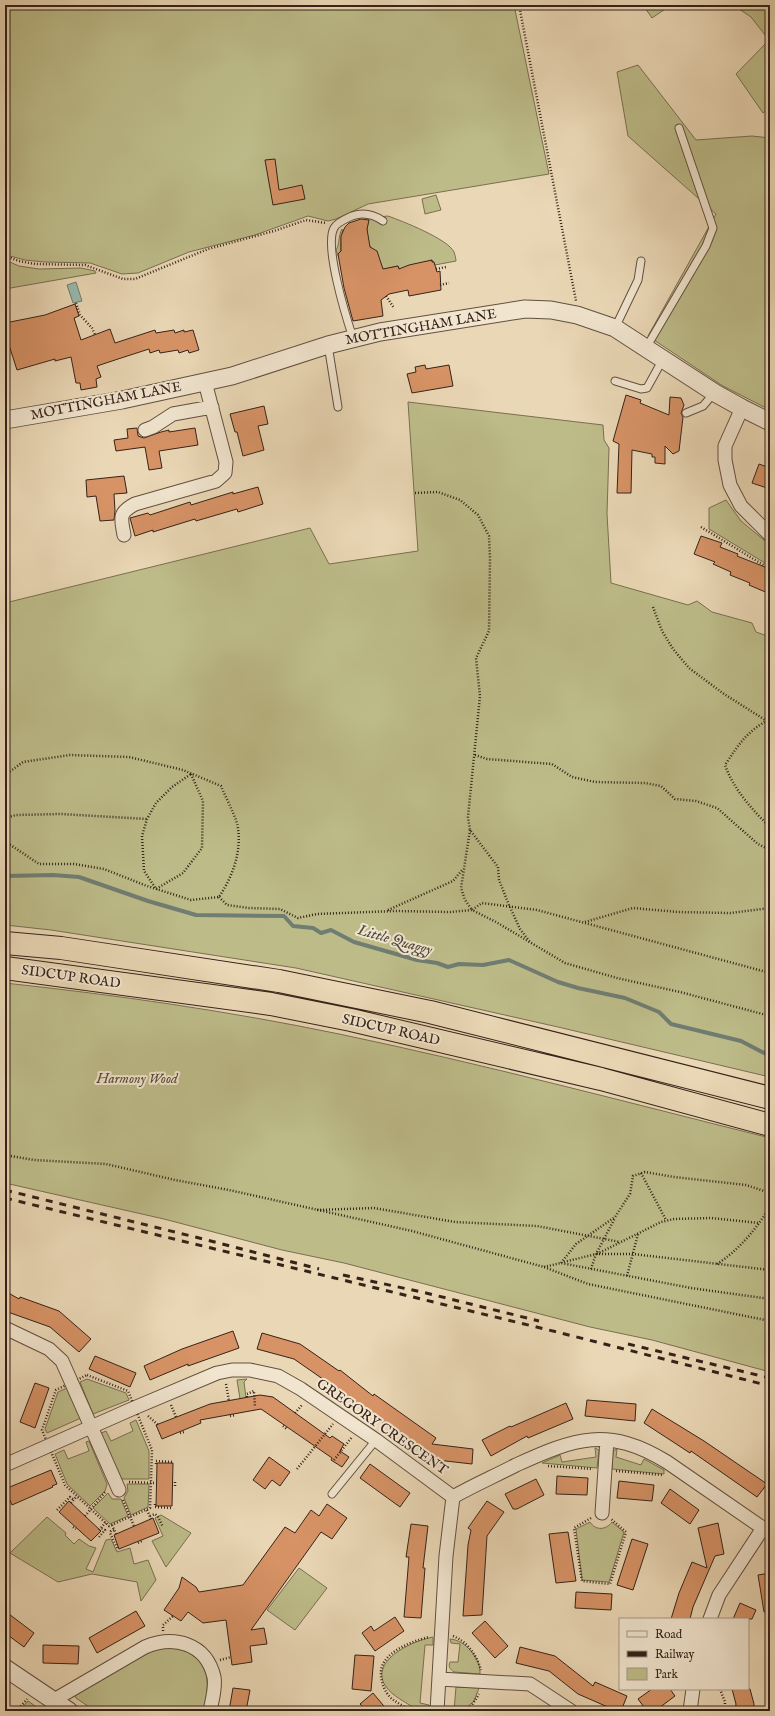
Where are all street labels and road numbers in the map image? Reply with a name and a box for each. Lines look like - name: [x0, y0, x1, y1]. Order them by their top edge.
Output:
- street label: MOTTINGHAM LANE: [344, 305, 498, 349]
- street label: MOTTINGHAM LANE: [29, 377, 183, 424]
- street label: SIDCUP ROAD: [20, 961, 122, 993]
- street label: SIDCUP ROAD: [340, 1010, 442, 1050]
- street label: GREGORY CRESCENT: [313, 1375, 452, 1480]

